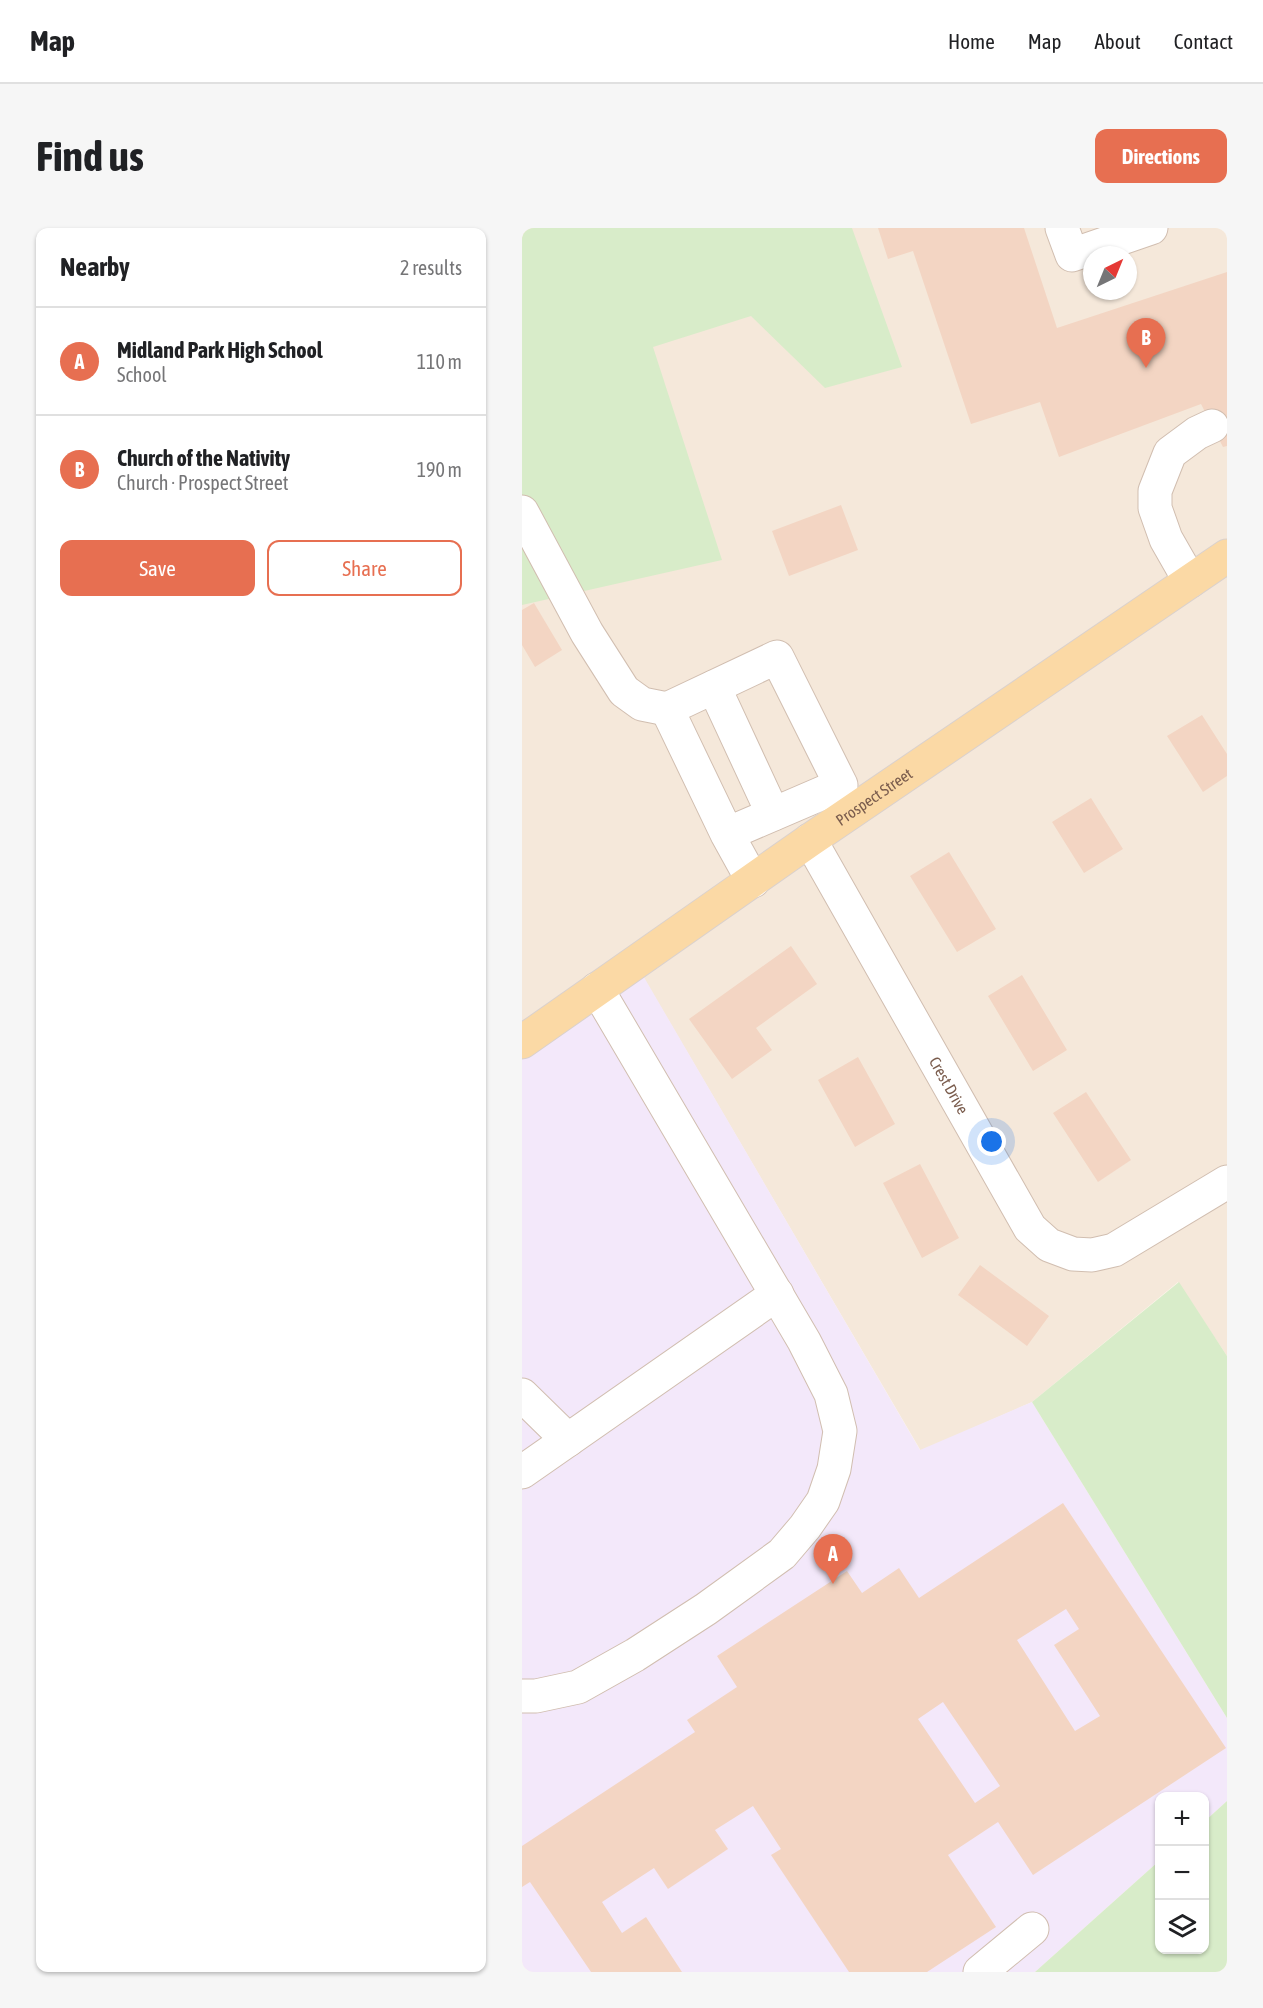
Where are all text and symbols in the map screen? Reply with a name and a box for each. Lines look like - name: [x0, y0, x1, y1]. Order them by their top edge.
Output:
- text: Map: [30, 25, 75, 57]
- text: Home: [948, 29, 995, 53]
- text: Map: [1028, 29, 1062, 53]
- text: About: [1095, 29, 1141, 53]
- text: Contact: [1174, 29, 1233, 53]
- button: Directions: [1095, 129, 1227, 183]
- text: Find us: [36, 132, 144, 180]
- north arrow: [1083, 246, 1137, 300]
- text: Nearby: [60, 252, 130, 282]
- text: 2 results: [400, 256, 462, 279]
- pin: B: [1126, 318, 1166, 368]
- text: Midland Park High School: [117, 337, 323, 363]
- text: A: [75, 350, 84, 373]
- text: 110 m: [417, 350, 462, 373]
- text: School: [117, 363, 167, 386]
- text: Church of the Nativity: [117, 445, 290, 471]
- text: B: [75, 458, 84, 481]
- text: 190 m: [417, 458, 462, 481]
- text: Church · Prospect Street: [117, 471, 289, 494]
- button: Save: [60, 540, 255, 596]
- button: Share: [267, 540, 462, 596]
- street label: Prospect Street: [832, 764, 916, 829]
- street label: Crest Drive: [926, 1054, 972, 1117]
- your location: [977, 1127, 1006, 1156]
- pin: A: [814, 1534, 852, 1584]
- map controls: [1155, 1792, 1209, 1954]
- button: +: [1155, 1792, 1209, 1846]
- button: −: [1155, 1846, 1209, 1900]
- button: layers: [1155, 1900, 1209, 1954]

